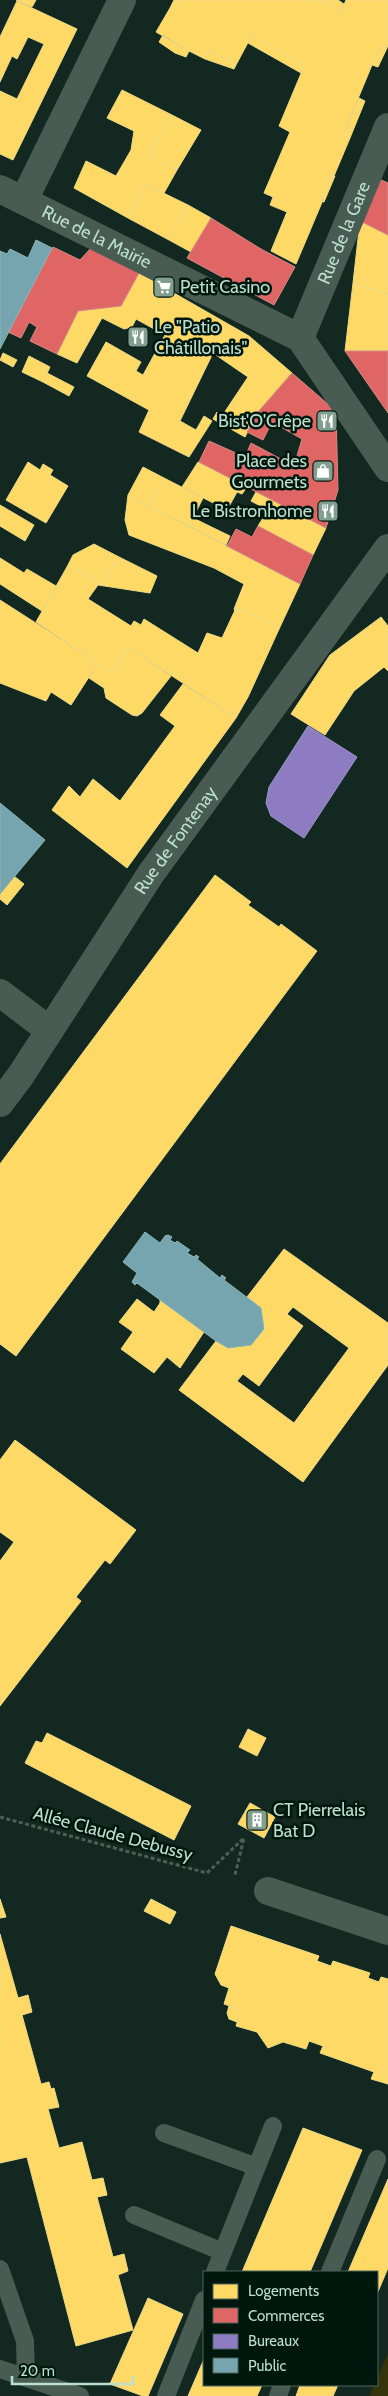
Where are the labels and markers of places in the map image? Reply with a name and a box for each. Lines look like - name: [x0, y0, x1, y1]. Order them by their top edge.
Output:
- supermarket icon: Petit Casino: [152, 275, 176, 299]
- place label: Petit Casino: [180, 276, 270, 298]
- place label: Le "Patio Châtillonais": [154, 316, 247, 359]
- restaurant icon: Le "Patio Châtillonais": [126, 325, 150, 349]
- restaurant icon: Bist'O'Crêpe: [315, 409, 339, 433]
- place label: Bist'O'Crêpe: [218, 410, 311, 432]
- place label: Place des Gourmets: [231, 450, 307, 493]
- shop icon: Place des Gourmets: [311, 459, 335, 483]
- restaurant icon: Le Bistronhome: [316, 499, 340, 523]
- place label: Le Bistronhome: [192, 500, 312, 522]
- place label: CT Pierrelais Bat D: [273, 1799, 365, 1842]
- building icon: CT Pierrelais Bat D: [245, 1808, 269, 1832]

